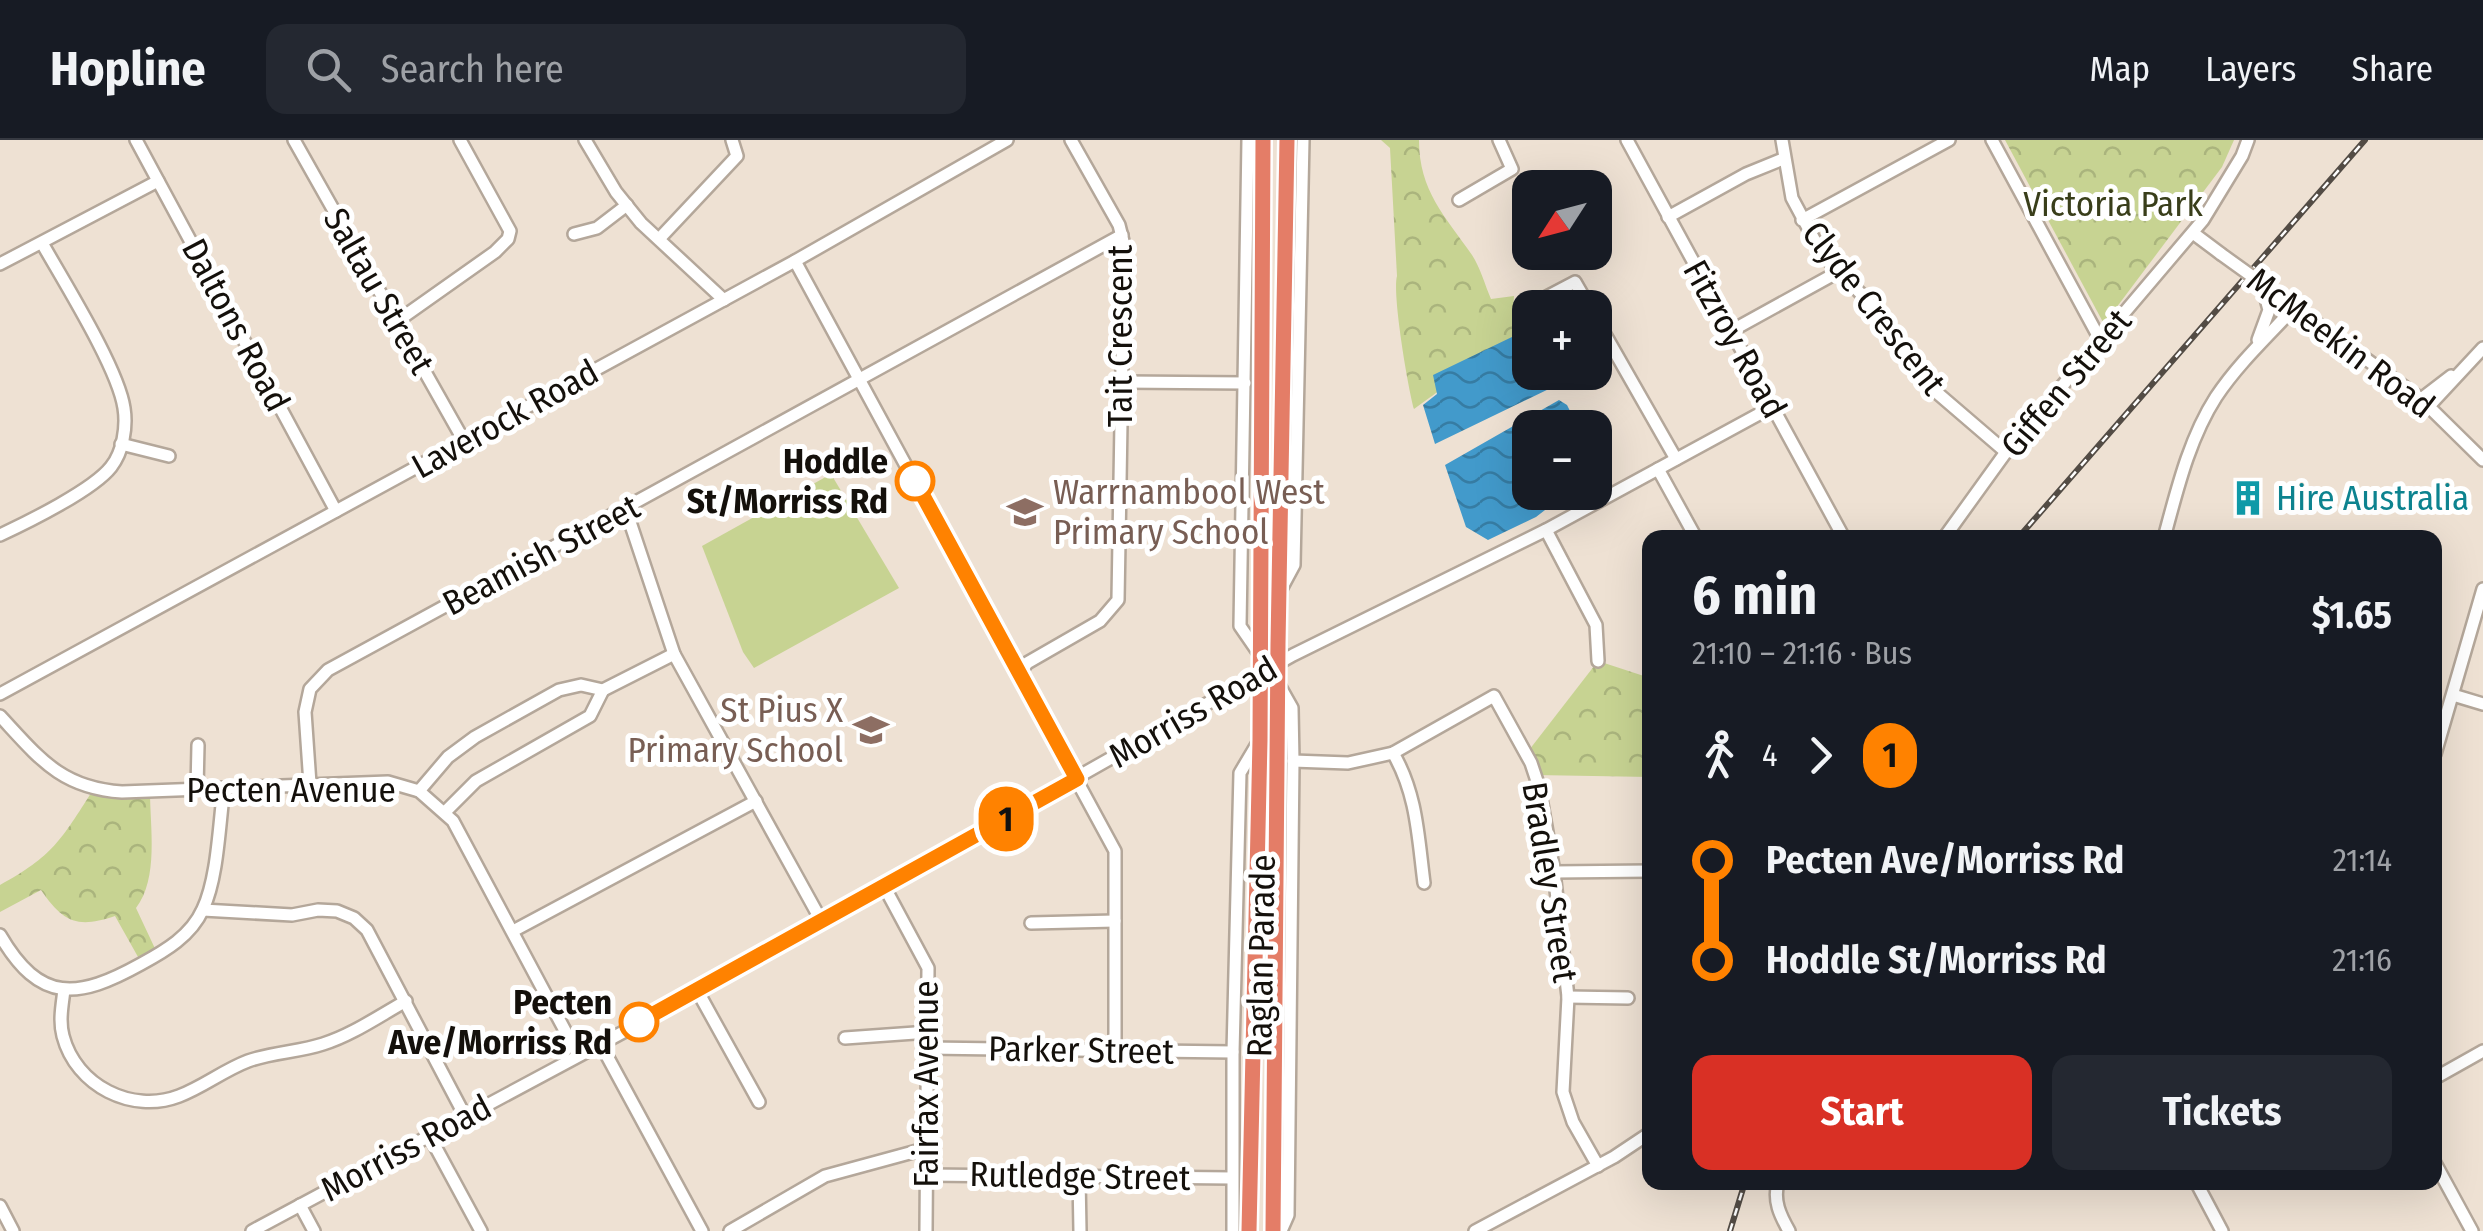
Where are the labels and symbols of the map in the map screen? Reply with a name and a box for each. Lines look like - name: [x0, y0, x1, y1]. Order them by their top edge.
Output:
- north arrow: [1512, 170, 1612, 270]
- park label: Victoria Park: [2023, 183, 2203, 225]
- street label: Saltau Street: [315, 201, 444, 382]
- street label: Clyde Crescent: [1793, 213, 1955, 403]
- street label: Daltons Road: [173, 231, 299, 419]
- street label: Tait Crescent: [1099, 244, 1141, 427]
- street label: Fitzroy Road: [1674, 253, 1796, 425]
- street label: McMeekin Road: [2239, 259, 2443, 427]
- street label: Giffen Street: [1992, 300, 2140, 465]
- street label: Laverock Road: [405, 351, 605, 487]
- place label: Hoddle St/Morriss Rd: [687, 440, 888, 522]
- marker: Hoddle St/Morriss Rd: [896, 462, 934, 500]
- place label: Warrnambool West Primary School: [1053, 471, 1325, 553]
- place label: Hire Australia: [2276, 477, 2469, 519]
- building icon: Hire Australia: [2229, 479, 2267, 517]
- street label: Beamish Street: [435, 485, 647, 624]
- school or university icon: Warrnambool West Primary School: [1006, 493, 1044, 531]
- street label: Morriss Road: [1102, 647, 1284, 777]
- place label: St Pius X Primary School: [627, 689, 843, 771]
- school or university icon: St Pius X Primary School: [852, 711, 890, 749]
- street label: Pecten Avenue: [186, 769, 396, 811]
- street label: Bradley Street: [1513, 779, 1587, 986]
- line badge: 1: [974, 786, 1038, 852]
- street label: Raglan Parade: [1238, 854, 1284, 1058]
- street label: Fairfax Avenue: [905, 980, 947, 1188]
- place label: Pecten Ave/Morriss Rd: [387, 981, 612, 1063]
- marker: Pecten Ave/Morriss Rd: [620, 1003, 658, 1041]
- street label: Parker Street: [988, 1027, 1175, 1073]
- street label: Morriss Road: [314, 1086, 498, 1210]
- street label: Rutledge Street: [969, 1153, 1191, 1199]

